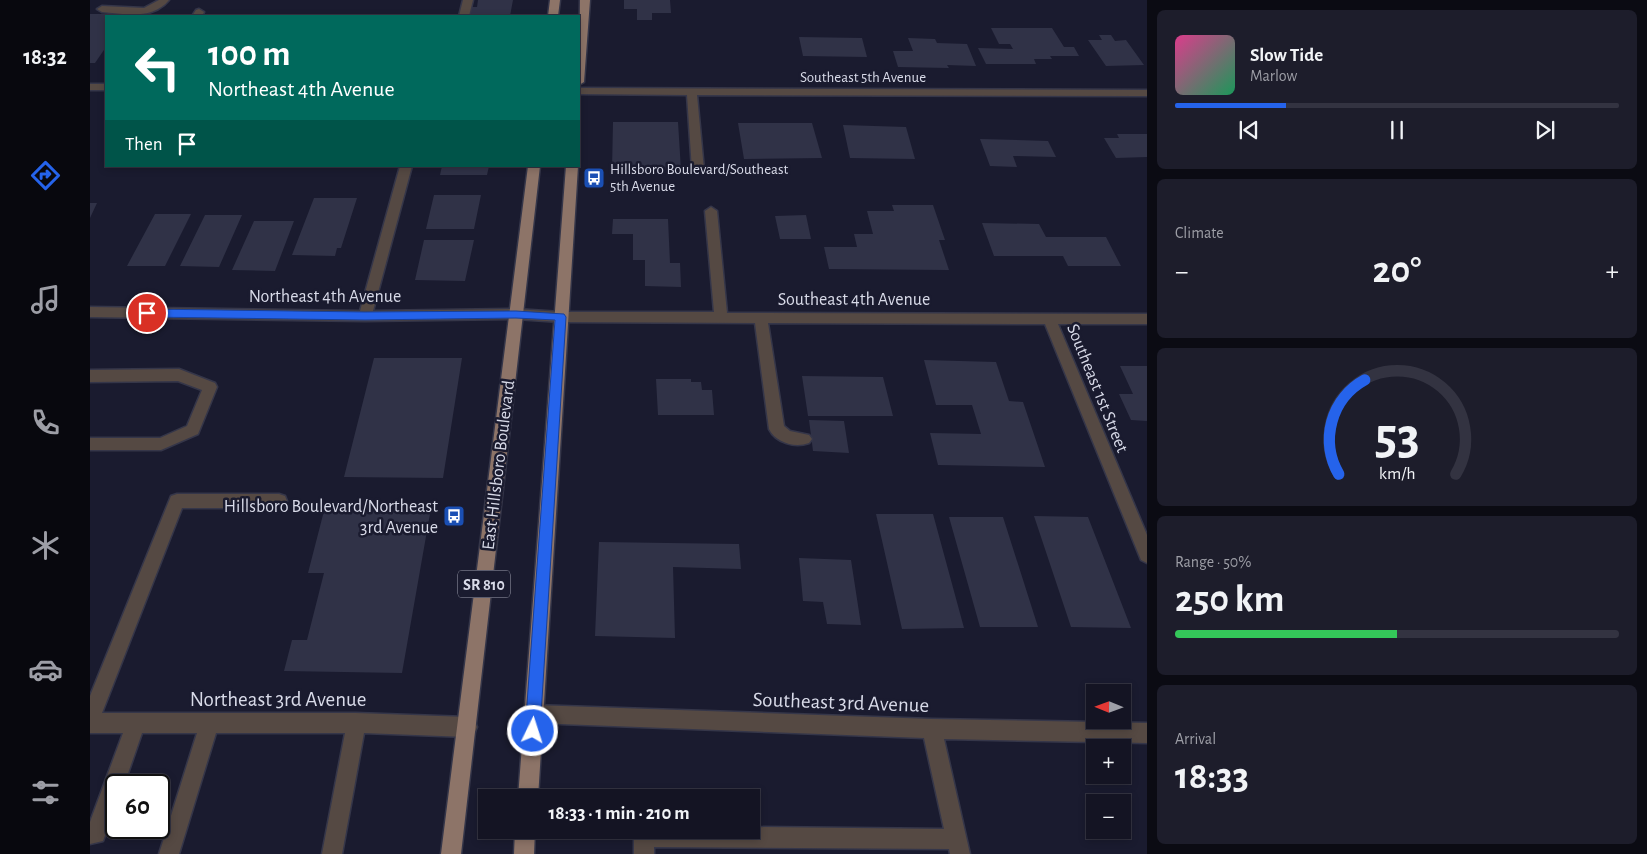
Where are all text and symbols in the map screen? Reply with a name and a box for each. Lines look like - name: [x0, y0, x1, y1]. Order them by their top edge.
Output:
- icon: left: [125, 35, 190, 100]
- text: 100 m: [208, 37, 291, 72]
- text: 18:32: [23, 46, 67, 68]
- text: Slow Tide: [1250, 46, 1323, 65]
- text: Marlow: [1250, 68, 1297, 84]
- street label: Southeast 5th Avenue: [800, 70, 926, 85]
- text: Northeast 4th Avenue: [208, 78, 395, 100]
- icon: previous: [1235, 116, 1263, 144]
- icon: pause: [1383, 116, 1411, 144]
- icon: next: [1531, 116, 1559, 144]
- icon: arrive: [173, 130, 201, 158]
- text: Then: [125, 135, 163, 154]
- icon: directions: [28, 158, 63, 193]
- place label: Hillsboro Boulevard/Southeast 5th Avenue: [610, 162, 789, 194]
- bus stop icon: Hillsboro Boulevard/Southeast 5th Avenue: [582, 166, 606, 190]
- text: Climate: [1175, 225, 1224, 241]
- text: 20°: [1373, 252, 1421, 290]
- text: −: [1175, 258, 1188, 286]
- text: +: [1606, 258, 1619, 286]
- icon: music: [28, 282, 63, 317]
- street label: Northeast 4th Avenue: [249, 288, 401, 306]
- street label: Southeast 4th Avenue: [778, 291, 930, 309]
- pin: [126, 292, 168, 334]
- icon: arrive: [133, 299, 161, 327]
- street label: Southeast 1st Street: [1063, 321, 1131, 456]
- street label: East Hillsboro Boulevard: [480, 379, 518, 551]
- icon: phone: [28, 405, 63, 440]
- text: 53: [1375, 411, 1419, 463]
- text: km/h: [1379, 465, 1415, 483]
- place label: Hillsboro Boulevard/Northeast 3rd Avenue: [224, 498, 438, 537]
- bus stop icon: Hillsboro Boulevard/Northeast 3rd Avenue: [442, 504, 466, 528]
- icon: climate: [28, 528, 63, 563]
- text: Range · 50%: [1175, 554, 1251, 570]
- road number: SR 810: [458, 570, 510, 598]
- text: 250 km: [1175, 581, 1284, 619]
- icon: car: [28, 652, 63, 687]
- north arrow: [1086, 684, 1131, 729]
- map controls: [1086, 684, 1131, 839]
- street label: Northeast 3rd Avenue: [190, 689, 366, 710]
- street label: Southeast 3rd Avenue: [752, 689, 930, 716]
- position arrow: [506, 704, 558, 756]
- text: Arrival: [1175, 731, 1216, 747]
- button: +: [1086, 739, 1131, 784]
- text: 18:33: [1175, 758, 1249, 796]
- speed limit sign: 60: [105, 774, 170, 839]
- icon: filters: [28, 775, 63, 810]
- button: −: [1086, 794, 1131, 839]
- text: 18:33 · 1 min · 210 m: [548, 804, 690, 823]

